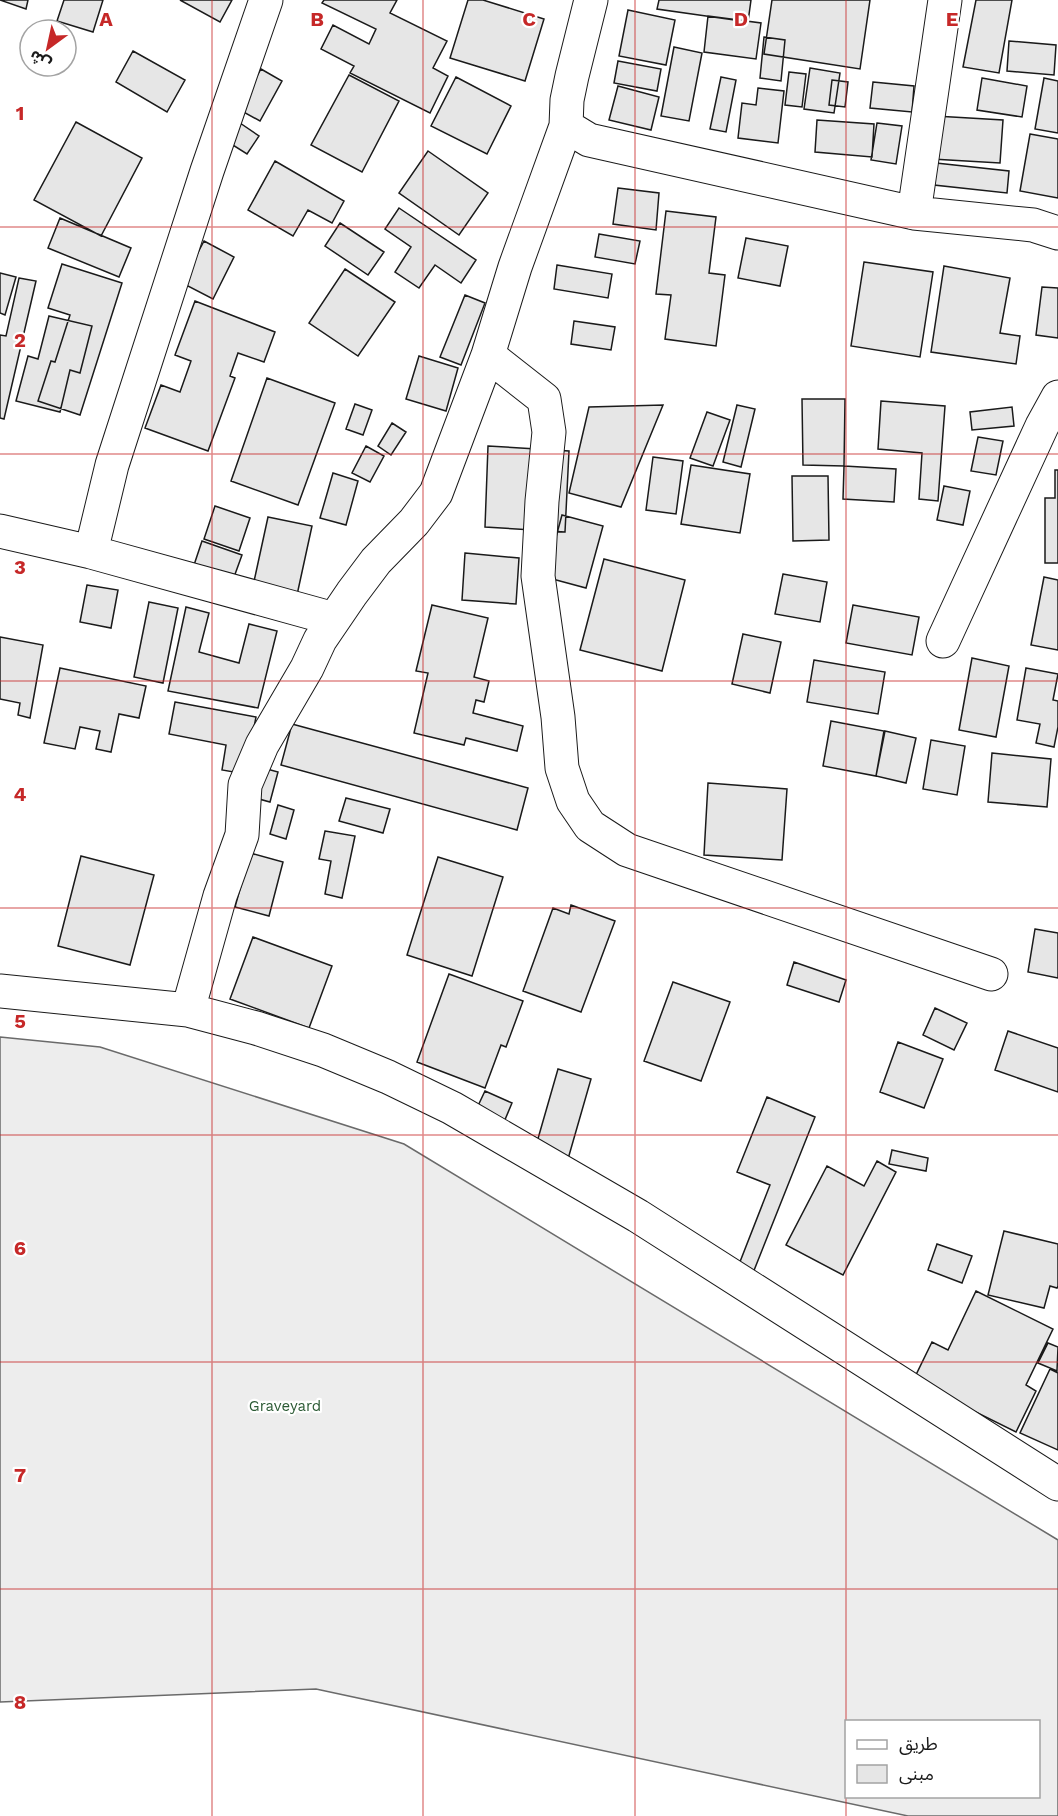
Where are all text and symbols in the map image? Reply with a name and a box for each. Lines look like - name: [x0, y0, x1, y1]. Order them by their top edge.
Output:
- text: A: [99, 7, 113, 31]
- text: B: [310, 7, 324, 31]
- text: C: [522, 7, 536, 31]
- text: D: [734, 7, 748, 31]
- text: E: [946, 7, 958, 31]
- north arrow: [18, 18, 78, 78]
- text: ش: [26, 46, 54, 74]
- text: 1: [16, 101, 24, 125]
- text: 2: [14, 328, 26, 352]
- text: 3: [14, 555, 26, 579]
- text: 4: [14, 782, 27, 806]
- text: 5: [14, 1009, 26, 1033]
- text: 6: [14, 1236, 26, 1260]
- park label: Graveyard: [249, 1397, 321, 1415]
- text: 7: [14, 1463, 26, 1487]
- text: 8: [14, 1690, 26, 1714]
- legend: [845, 1720, 1040, 1798]
- text: طريق: [899, 1733, 938, 1755]
- text: مبنى: [899, 1763, 934, 1785]

